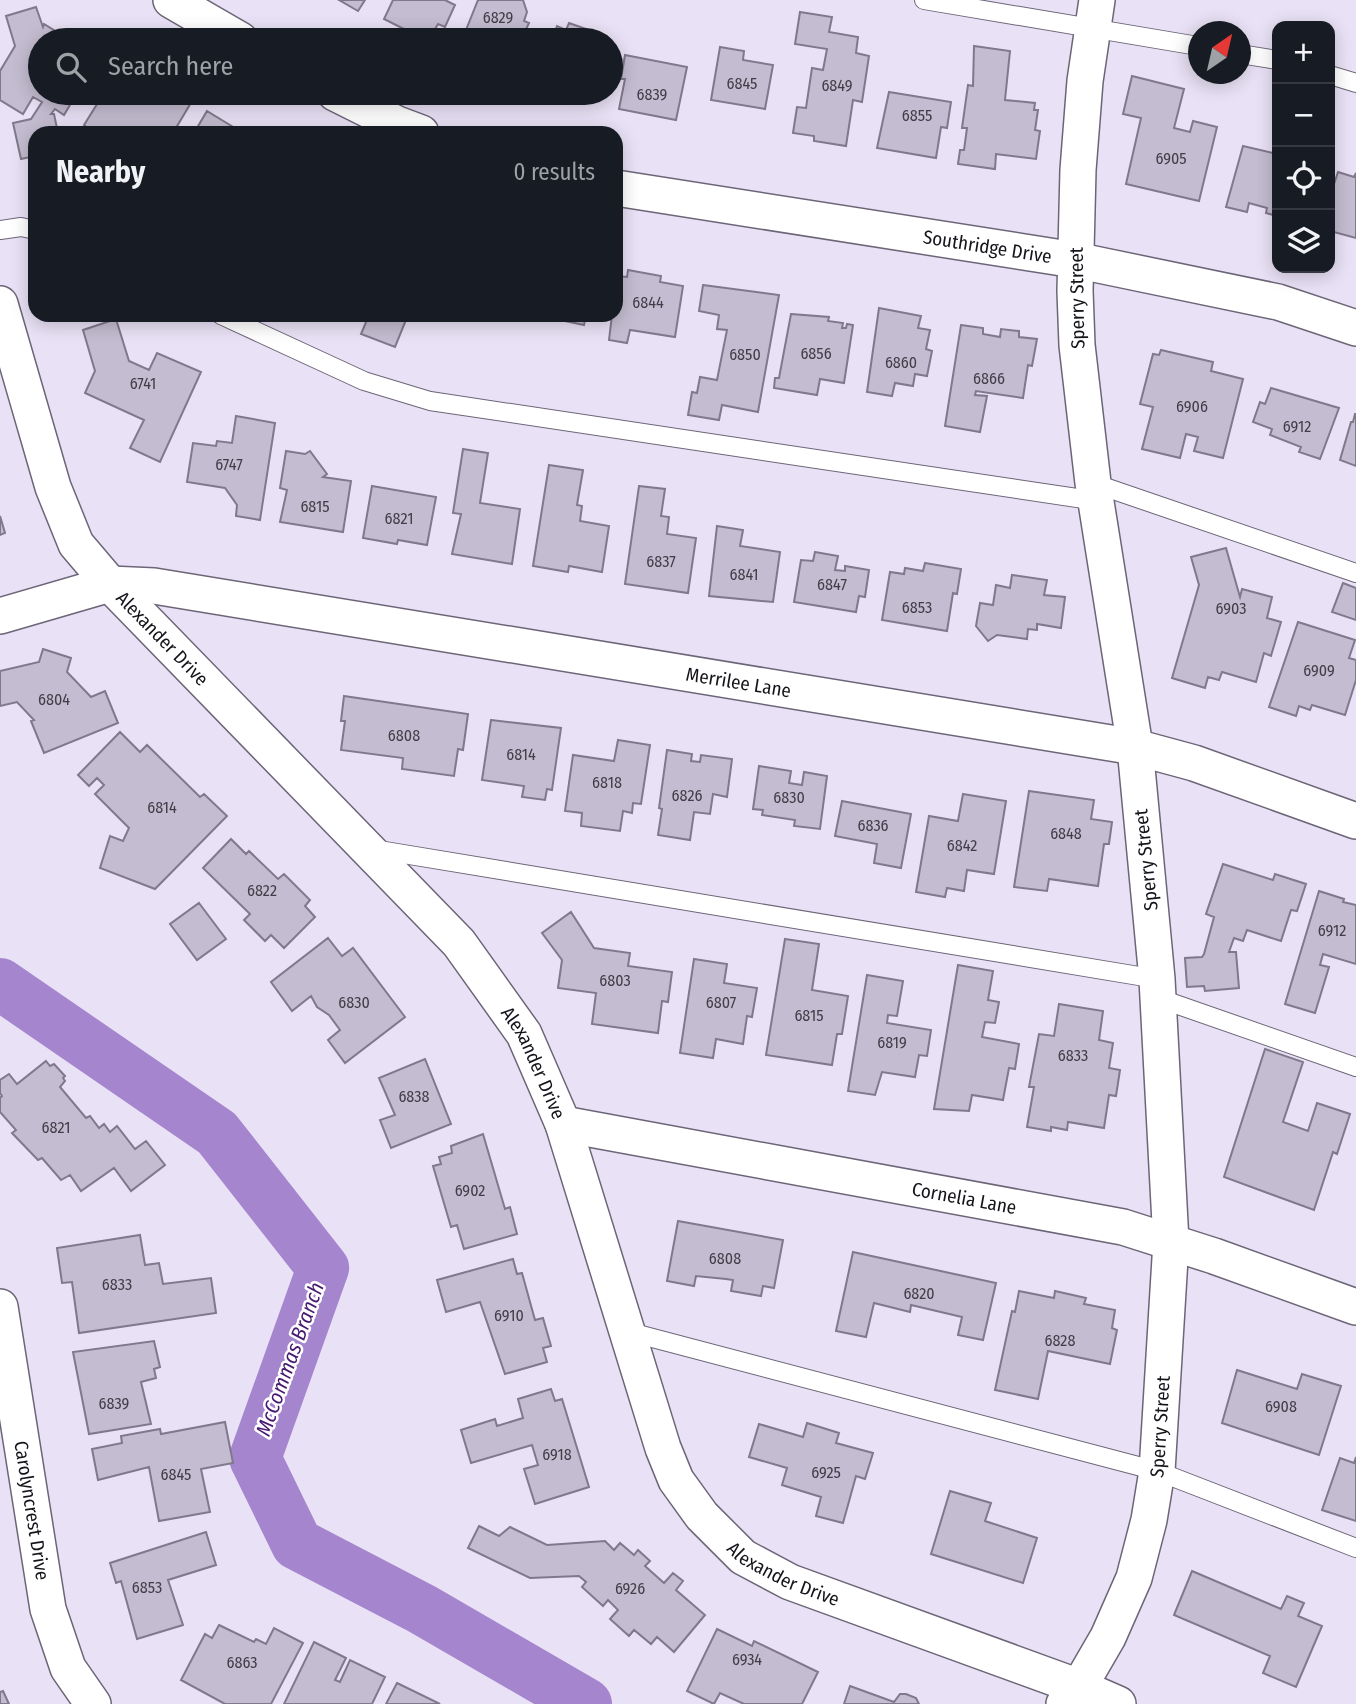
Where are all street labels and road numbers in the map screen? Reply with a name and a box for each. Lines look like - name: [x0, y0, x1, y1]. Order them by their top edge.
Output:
- street label: Southridge Drive: [921, 225, 1053, 268]
- street label: Sperry Street: [1065, 246, 1089, 349]
- street label: Alexander Drive: [112, 586, 214, 690]
- street label: Merrilee Lane: [684, 662, 793, 702]
- street label: Sperry Street: [1129, 807, 1163, 912]
- street label: Alexander Drive: [496, 1002, 571, 1122]
- street label: Cornelia Lane: [910, 1177, 1018, 1219]
- street label: Sperry Street: [1145, 1374, 1174, 1479]
- street label: Carolyncrest Drive: [10, 1439, 55, 1582]
- street label: Alexander Drive: [723, 1537, 843, 1611]

